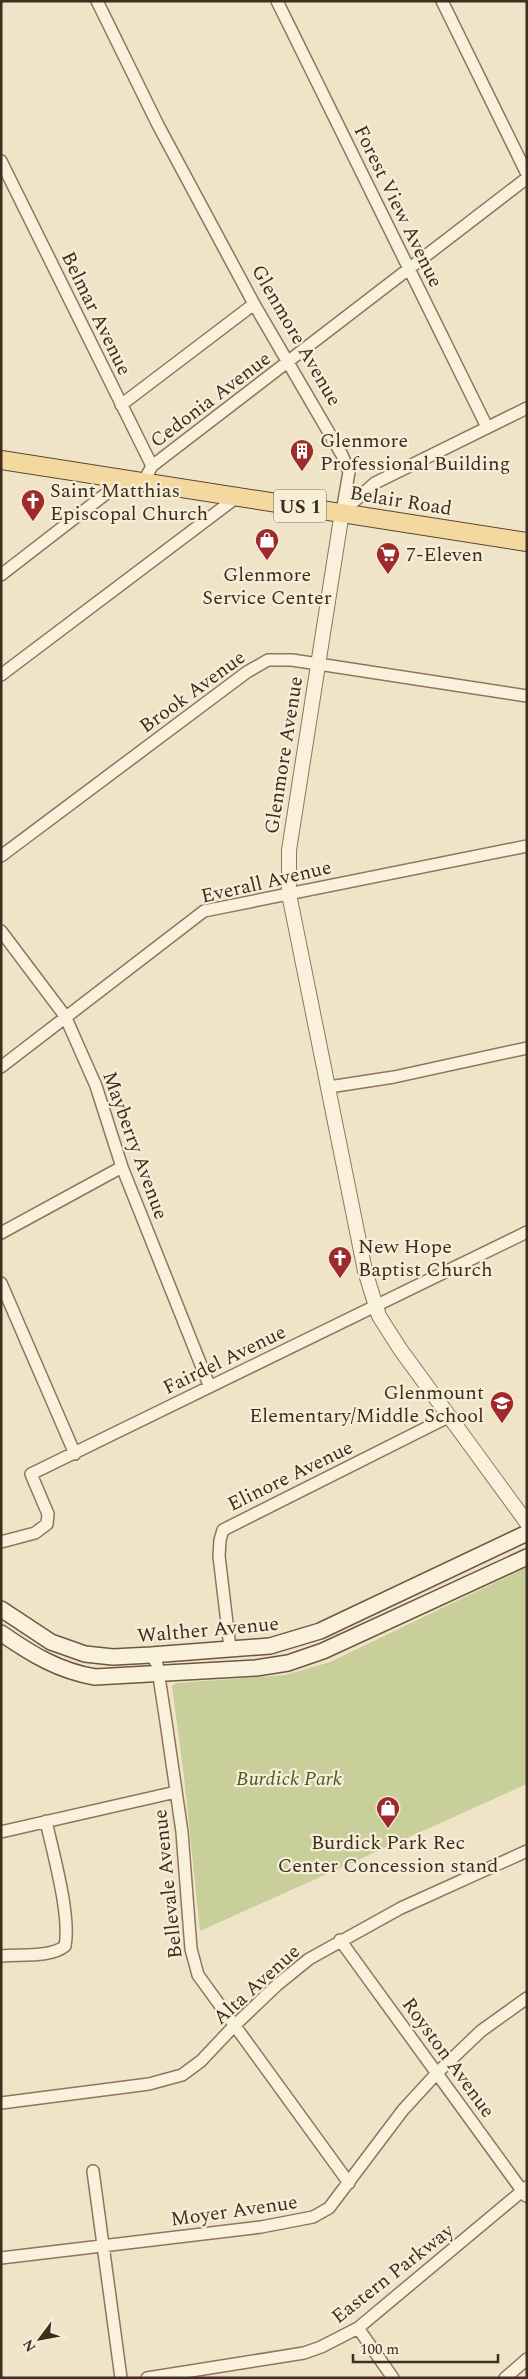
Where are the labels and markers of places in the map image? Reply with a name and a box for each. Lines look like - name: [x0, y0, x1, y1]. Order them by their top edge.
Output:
- place label: Glenmore Professional Building: [320, 426, 510, 479]
- building icon: Glenmore Professional Building: [289, 438, 315, 472]
- place label: Saint Matthias Episcopal Church: [50, 476, 208, 529]
- church icon: Saint Matthias Episcopal Church: [20, 488, 46, 522]
- shop icon: Glenmore Service Center: [254, 527, 280, 561]
- place label: 7-Eleven: [406, 540, 483, 570]
- supermarket icon: 7-Eleven: [375, 541, 401, 575]
- place label: Glenmore Service Center: [202, 560, 332, 613]
- place label: New Hope Baptist Church: [358, 1232, 493, 1285]
- church icon: New Hope Baptist Church: [327, 1245, 353, 1279]
- place label: Glenmount Elementary/Middle School: [249, 1378, 484, 1431]
- school or university icon: Glenmount Elementary/Middle School: [489, 1390, 515, 1424]
- shop icon: Burdick Park Rec Center Concession stand: [375, 1795, 401, 1829]
- place label: Burdick Park Rec Center Concession stand: [278, 1828, 498, 1881]

